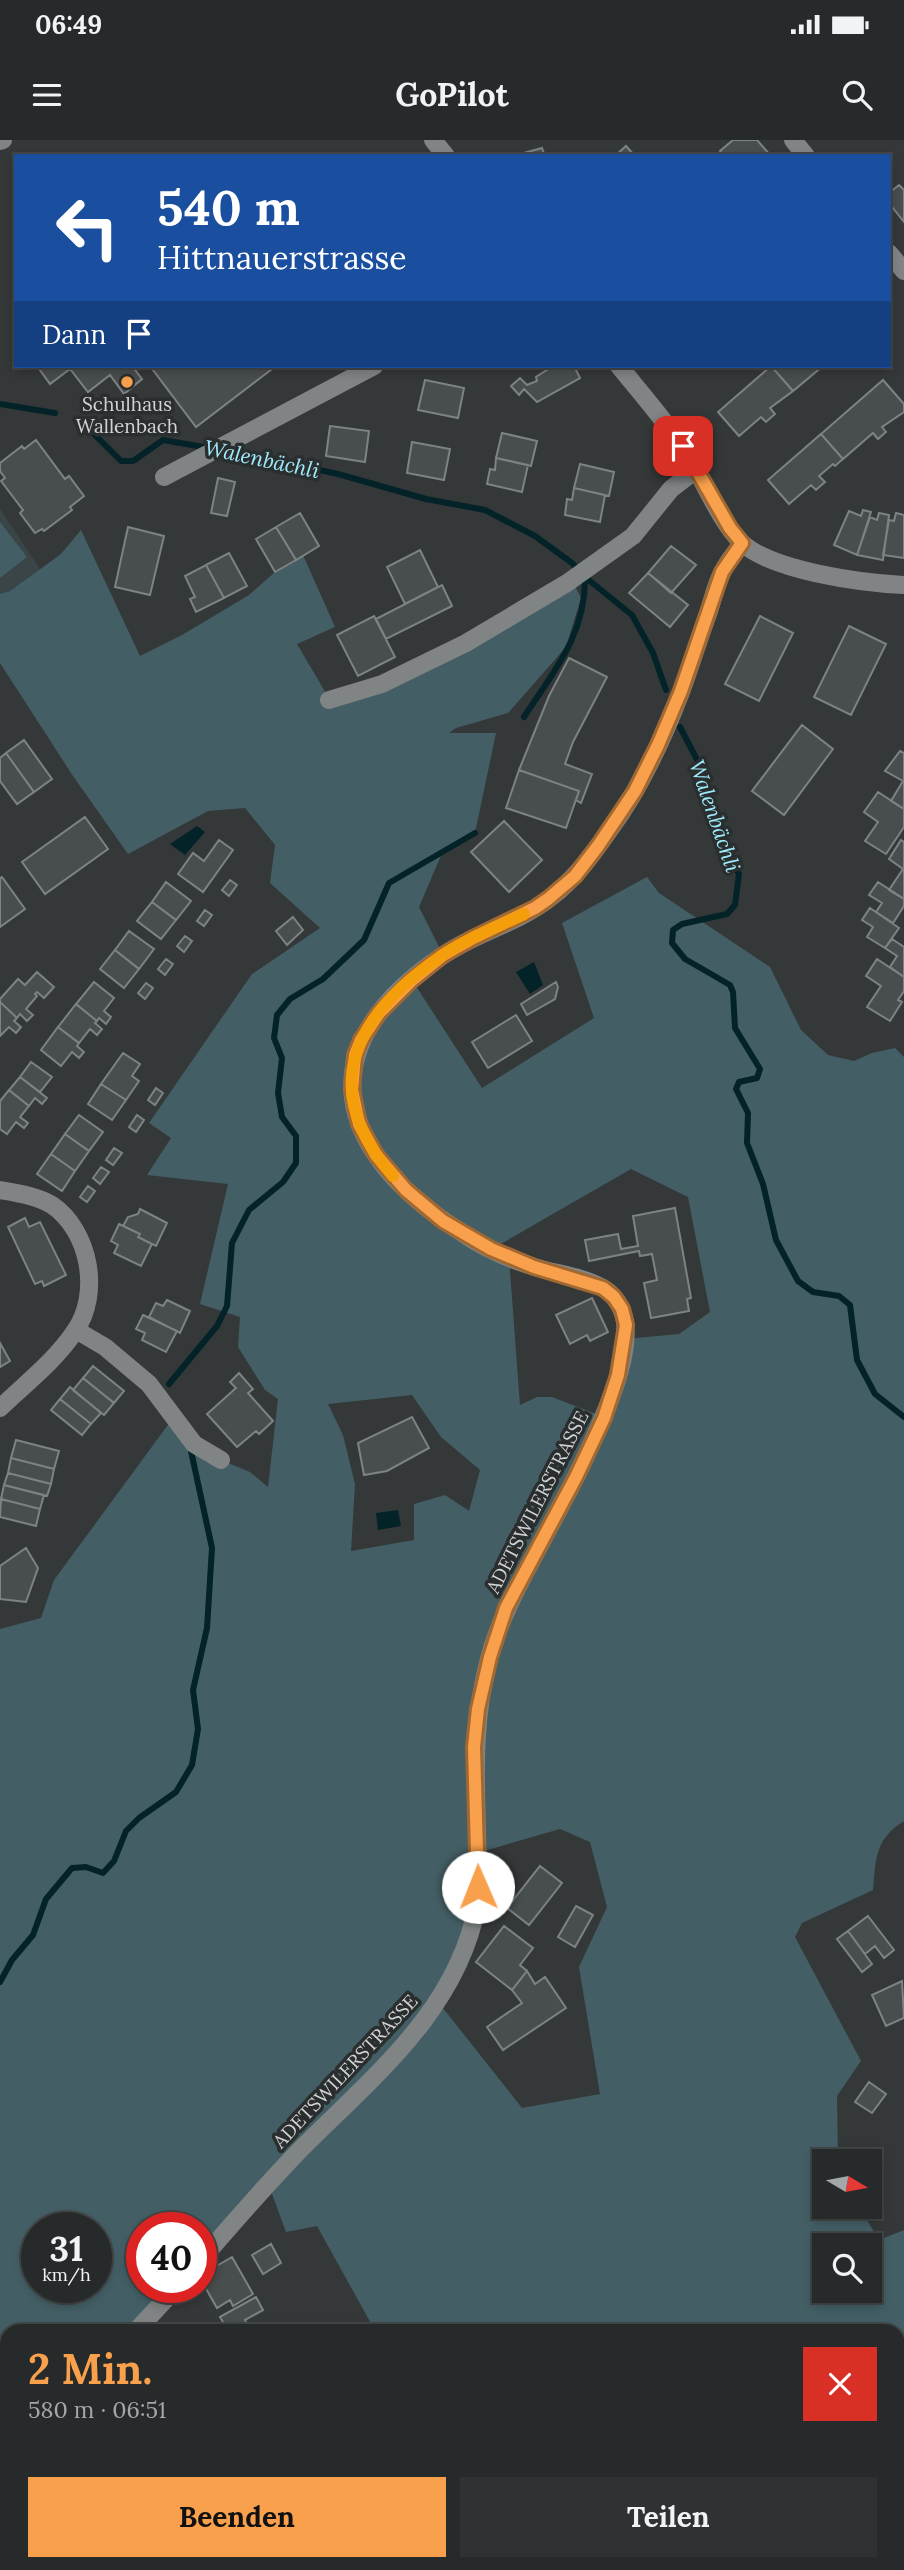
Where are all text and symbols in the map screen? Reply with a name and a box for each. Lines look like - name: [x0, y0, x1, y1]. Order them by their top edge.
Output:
- text: 06:49: [35, 8, 102, 41]
- text: GoPilot: [395, 74, 509, 115]
- icon: menu: [28, 76, 66, 114]
- icon: search: [838, 76, 876, 114]
- text: 540 m: [157, 176, 300, 238]
- icon: left: [42, 182, 133, 273]
- text: Hittnauerstrasse: [157, 237, 407, 278]
- icon: arrive: [120, 315, 158, 353]
- text: Dann: [42, 318, 106, 351]
- marker: Schulhaus Wallenbach: [119, 374, 135, 390]
- place label: Schulhaus Wallenbach: [76, 392, 178, 438]
- pin: [653, 416, 713, 476]
- icon: arrive: [664, 427, 702, 465]
- water label: Walenbächli: [202, 434, 322, 484]
- water label: Walenbächli: [683, 756, 747, 876]
- street label: ADETSWILERSTRASSE: [480, 1407, 593, 1598]
- position arrow: [441, 1850, 515, 1924]
- street label: ADETSWILERSTRASSE: [267, 1989, 423, 2154]
- north arrow: [812, 2149, 882, 2219]
- map controls: [812, 2149, 882, 2303]
- speed limit sign: 40: [126, 2212, 217, 2303]
- text: 31: [50, 2226, 83, 2271]
- button: search: [812, 2233, 882, 2303]
- text: km/h: [42, 2263, 91, 2286]
- text: 2 Min.: [28, 2342, 152, 2396]
- button: close: [803, 2347, 877, 2421]
- text: 580 m · 06:51: [28, 2395, 166, 2424]
- button: Beenden: [28, 2477, 446, 2557]
- button: Teilen: [460, 2477, 877, 2557]

